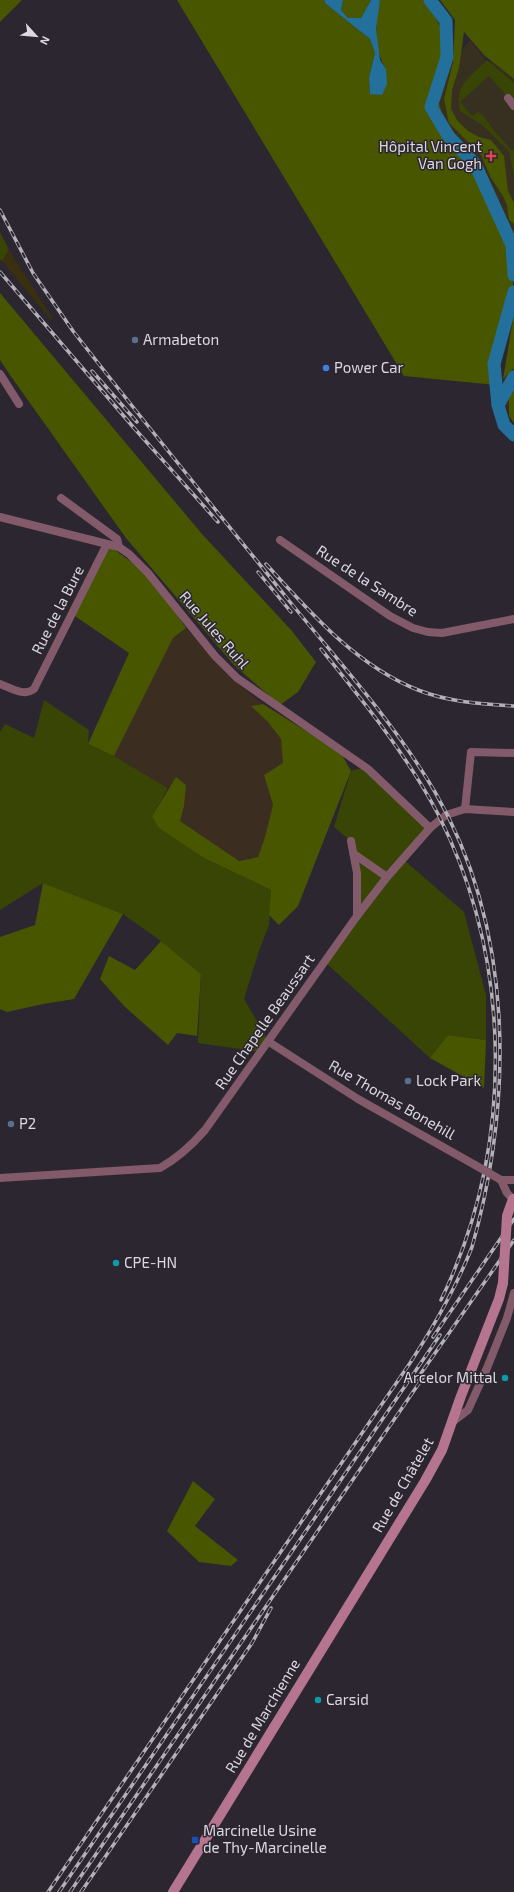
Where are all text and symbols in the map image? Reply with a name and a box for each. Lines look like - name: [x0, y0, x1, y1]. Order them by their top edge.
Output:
- north arrow: [16, 16, 56, 56]
- text: N: [38, 34, 53, 47]
- place label: Hôpital Vincent Van Gogh: [379, 137, 482, 172]
- marker: Hôpital Vincent Van Gogh: [485, 150, 497, 162]
- place label: Armabeton: [143, 330, 219, 348]
- marker: Armabeton: [130, 335, 140, 345]
- place label: Power Car: [334, 358, 403, 376]
- marker: Power Car: [321, 363, 331, 373]
- street label: Rue de la Sambre: [313, 541, 422, 620]
- street label: Rue de la Bure: [27, 562, 87, 657]
- street label: Rue Jules Ruhl: [176, 587, 254, 672]
- street label: Rue Chapelle Beaussart: [211, 950, 318, 1093]
- street label: Rue Thomas Bonehill: [326, 1056, 459, 1143]
- place label: Lock Park: [416, 1071, 481, 1089]
- marker: Lock Park: [403, 1076, 413, 1086]
- place label: P2: [19, 1114, 36, 1132]
- marker: P2: [6, 1119, 16, 1129]
- place label: CPE-HN: [124, 1253, 177, 1271]
- marker: CPE-HN: [111, 1258, 121, 1268]
- place label: Arcelor Mittal: [404, 1368, 498, 1386]
- marker: Arcelor Mittal: [500, 1373, 510, 1383]
- street label: Rue de Châtelet: [368, 1434, 437, 1535]
- street label: Rue de Marchienne: [221, 1655, 303, 1776]
- place label: Carsid: [326, 1690, 369, 1708]
- marker: Carsid: [313, 1695, 323, 1705]
- place label: Marcinelle Usine de Thy-Marcinelle: [203, 1821, 327, 1856]
- marker: Marcinelle Usine de Thy-Marcinelle: [190, 1835, 200, 1845]

